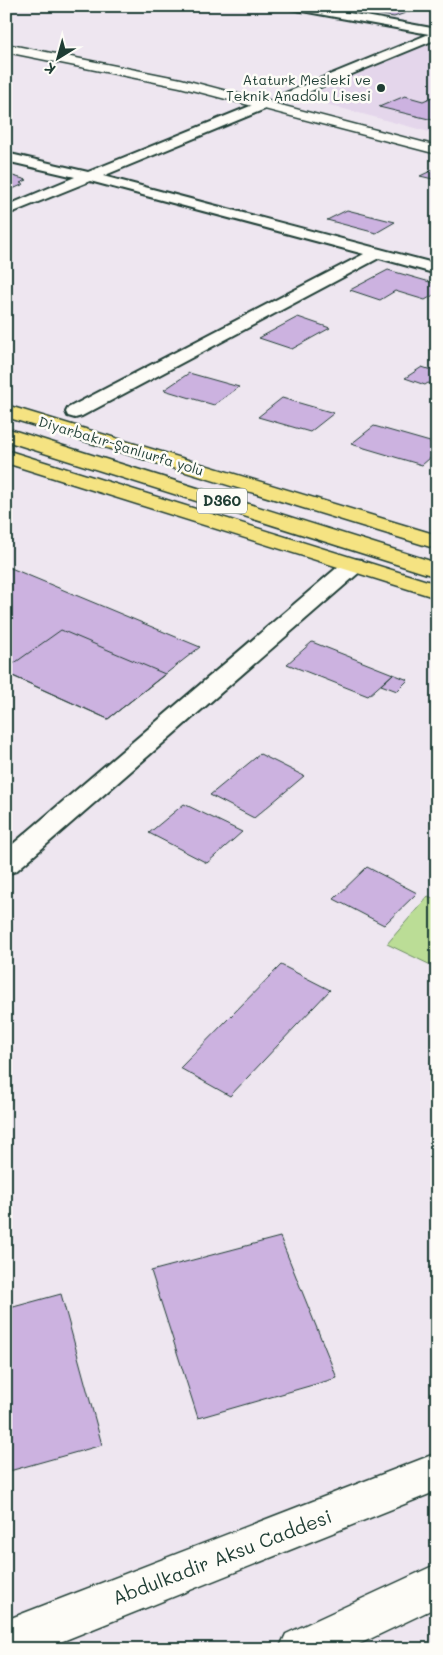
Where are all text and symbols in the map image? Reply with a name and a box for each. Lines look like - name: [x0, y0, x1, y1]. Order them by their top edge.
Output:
- north arrow: [32, 32, 82, 82]
- text: K: [40, 58, 59, 79]
- place label: Ataturk Mesleki ve Teknik Anadolu Lisesi: [226, 70, 371, 105]
- marker: Ataturk Mesleki ve Teknik Anadolu Lisesi: [375, 82, 387, 94]
- street label: Diyarbakır-Şanlıurfa yolu: [36, 411, 206, 480]
- road number: D360: [197, 488, 247, 514]
- street label: Abdulkadir Aksu Caddesi: [109, 1503, 335, 1610]

